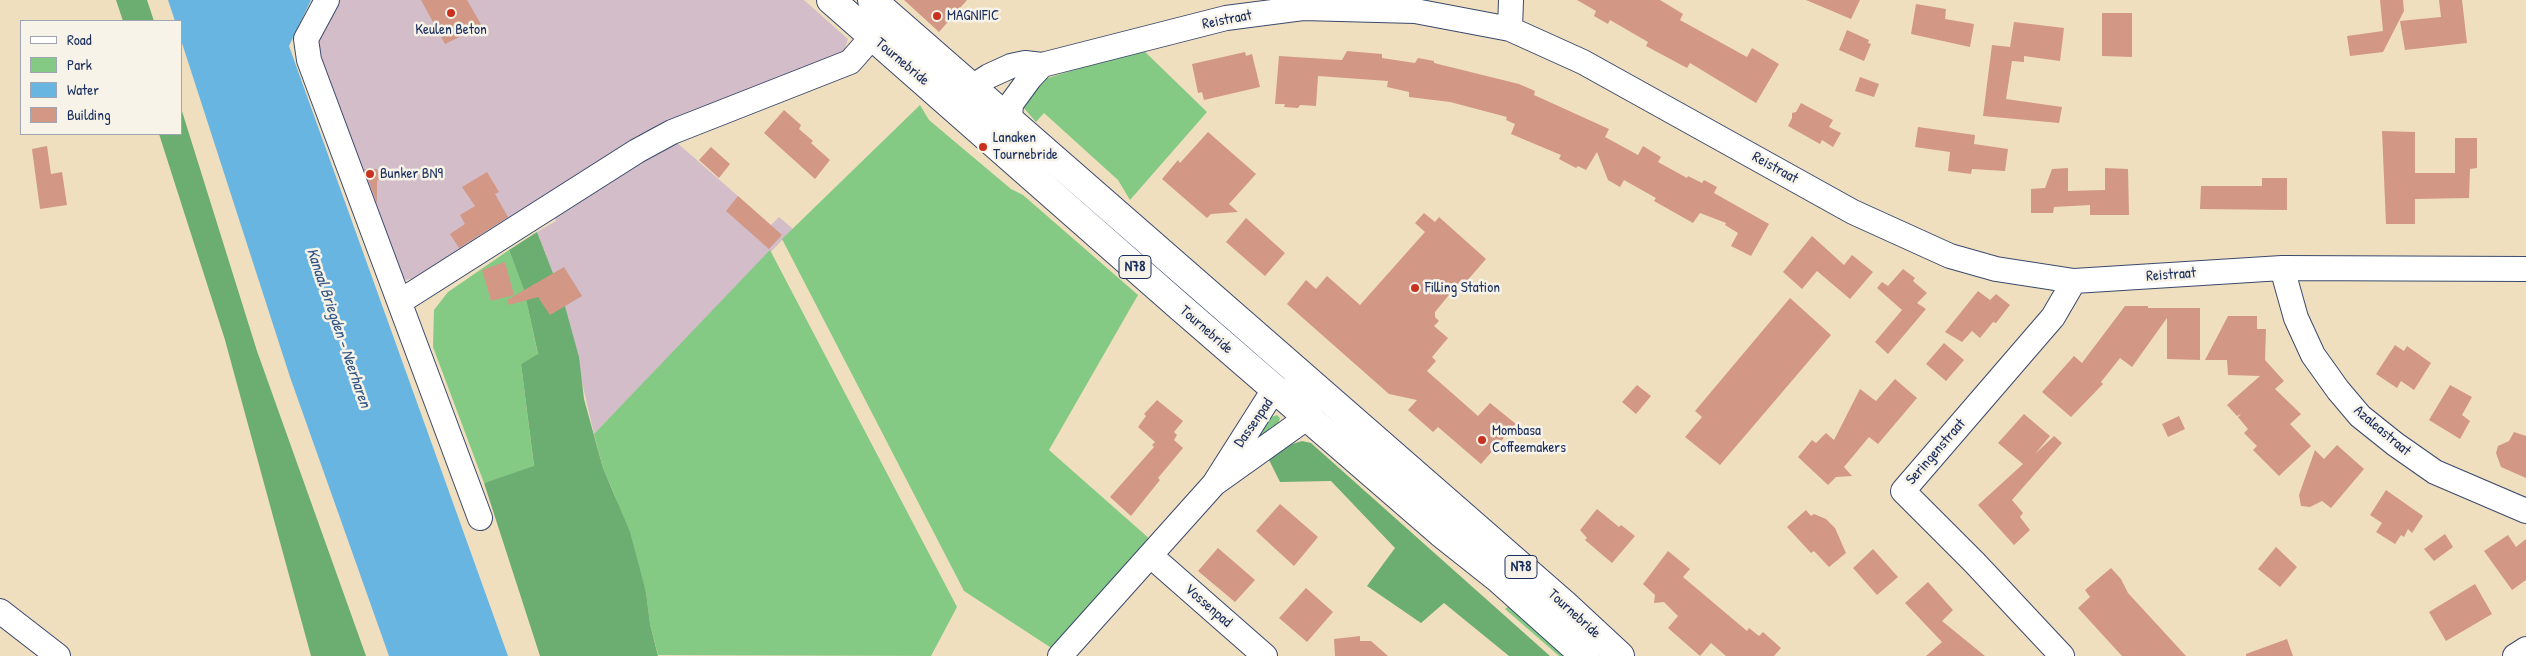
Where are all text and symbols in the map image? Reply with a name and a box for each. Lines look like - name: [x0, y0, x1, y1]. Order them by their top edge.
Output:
- street label: Reistraat: [1201, 6, 1253, 34]
- marker: Keulen Beton: [445, 7, 457, 19]
- place label: MAGNIFIC: [947, 7, 999, 25]
- marker: MAGNIFIC: [931, 10, 943, 22]
- legend: [20, 20, 182, 135]
- place label: Keulen Beton: [415, 21, 487, 39]
- text: Road: [67, 29, 92, 50]
- street label: Tournebride: [871, 34, 933, 90]
- text: Park: [67, 54, 92, 75]
- text: Water: [67, 79, 99, 100]
- text: Building: [67, 104, 111, 125]
- place label: Lanaken Tournebride: [993, 129, 1058, 164]
- marker: Lanaken Tournebride: [977, 141, 989, 153]
- street label: Reistraat: [1749, 148, 1801, 188]
- place label: Bunker BN9: [380, 165, 443, 183]
- marker: Bunker BN9: [364, 168, 376, 180]
- water label: Kanaal Briegden - Neerharen: [302, 246, 374, 410]
- road number: N78: [1119, 256, 1151, 278]
- street label: Reistraat: [2146, 264, 2196, 286]
- place label: Filling Station: [1425, 279, 1500, 297]
- marker: Filling Station: [1409, 282, 1421, 294]
- street label: Tournebride: [1176, 302, 1236, 358]
- street label: Dassenpad: [1231, 395, 1277, 451]
- street label: Azaleastraat: [2350, 402, 2414, 460]
- street label: Seringenstraat: [1902, 415, 1970, 489]
- place label: Mombasa Coffeemakers: [1492, 422, 1566, 457]
- marker: Mombasa Coffeemakers: [1476, 434, 1488, 446]
- road number: N78: [1505, 556, 1537, 578]
- street label: Vossenpad: [1181, 581, 1235, 631]
- street label: Tournebride: [1544, 586, 1604, 642]

